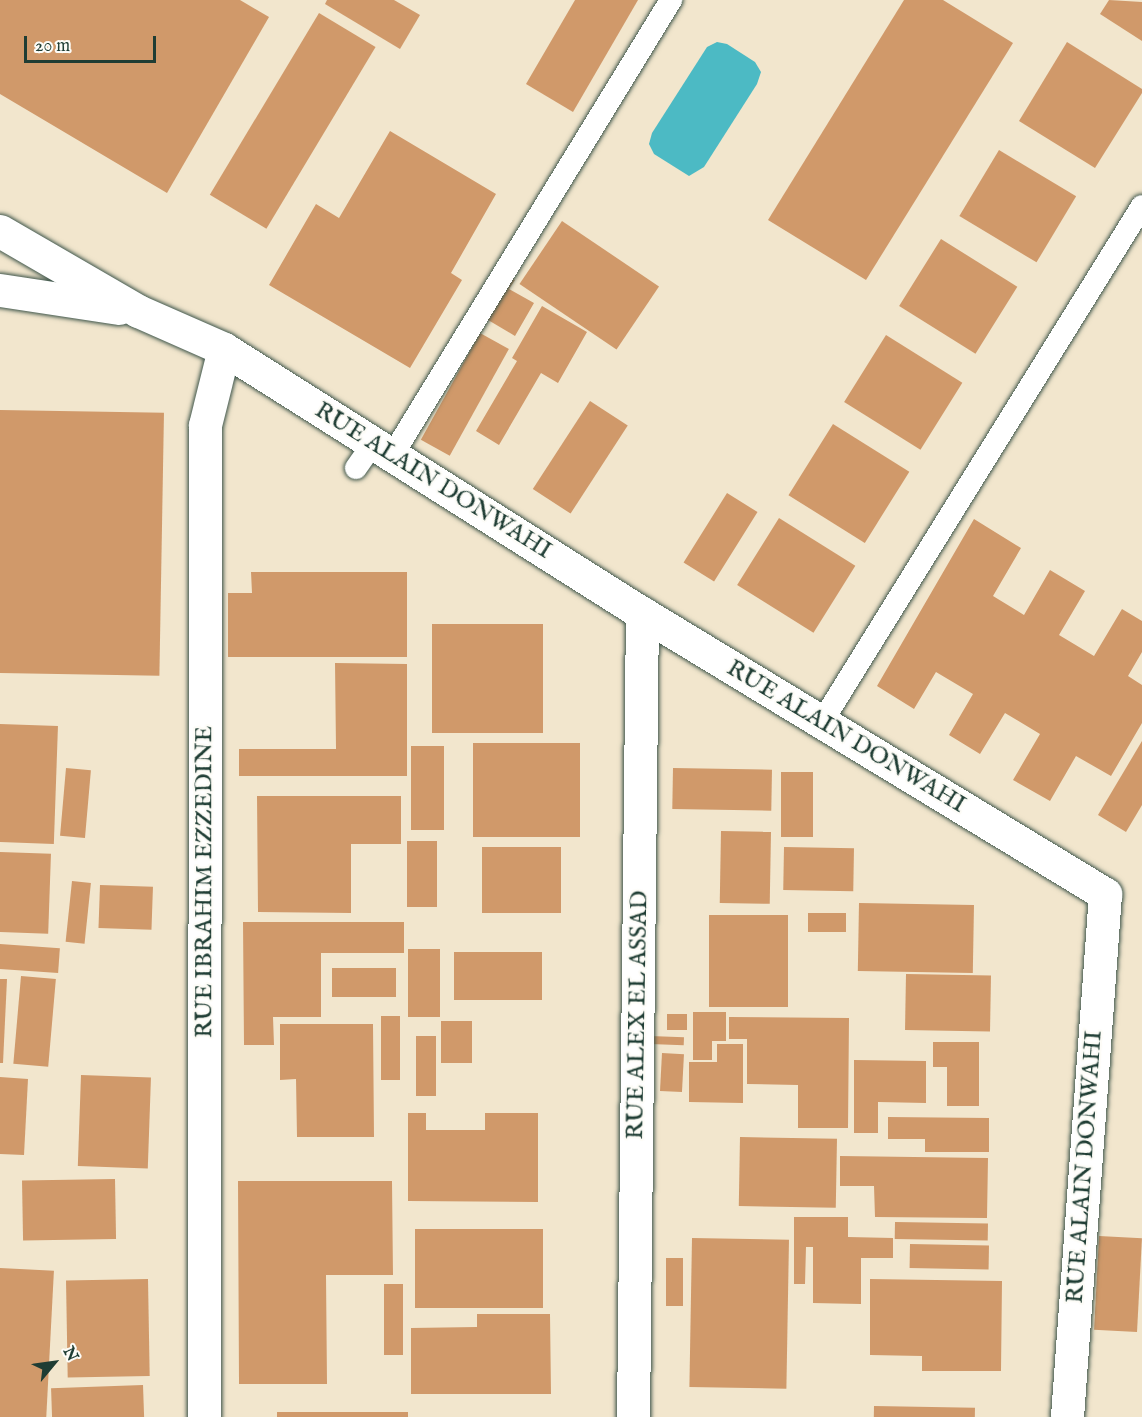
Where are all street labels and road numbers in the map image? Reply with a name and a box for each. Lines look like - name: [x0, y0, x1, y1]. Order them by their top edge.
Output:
- street label: RUE ALAIN DONWAHI: [309, 396, 557, 566]
- street label: RUE ALAIN DONWAHI: [721, 654, 971, 820]
- street label: RUE IBRAHIM EZZEDINE: [191, 726, 219, 1038]
- street label: RUE ALEX EL ASSAD: [621, 890, 655, 1140]
- street label: RUE ALAIN DONWAHI: [1061, 1029, 1109, 1305]

